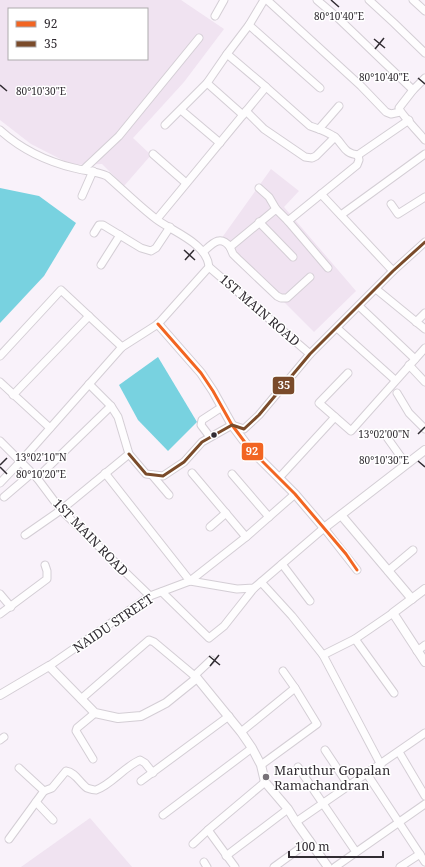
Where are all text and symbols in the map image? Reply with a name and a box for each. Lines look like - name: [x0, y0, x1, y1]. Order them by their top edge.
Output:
- legend: [8, 8, 148, 60]
- text: 80°10'40"E: [314, 9, 364, 23]
- text: 92: [44, 15, 57, 32]
- text: 35: [44, 35, 57, 52]
- text: 80°10'40"E: [359, 70, 409, 84]
- text: 80°10'30"E: [16, 84, 66, 98]
- street label: 1ST MAIN ROAD: [216, 270, 304, 350]
- line badge: 35: [272, 376, 295, 395]
- text: 35: [278, 377, 290, 392]
- text: 13°02'00"N: [358, 427, 410, 441]
- unlabelled marker: [209, 430, 219, 440]
- line badge: 92: [241, 442, 264, 461]
- text: 92: [246, 443, 258, 458]
- text: 13°02'10"N: [15, 450, 67, 464]
- text: 80°10'30"E: [359, 453, 409, 467]
- text: 80°10'20"E: [16, 467, 66, 481]
- street label: 1ST MAIN ROAD: [49, 494, 133, 580]
- street label: NAIDU STREET: [69, 589, 157, 657]
- place label: Maruthur Gopalan Ramachandran: [274, 761, 391, 794]
- marker: Maruthur Gopalan Ramachandran: [261, 772, 271, 782]
- scale bar: [289, 833, 383, 859]
- text: 100 m: [295, 838, 330, 855]

